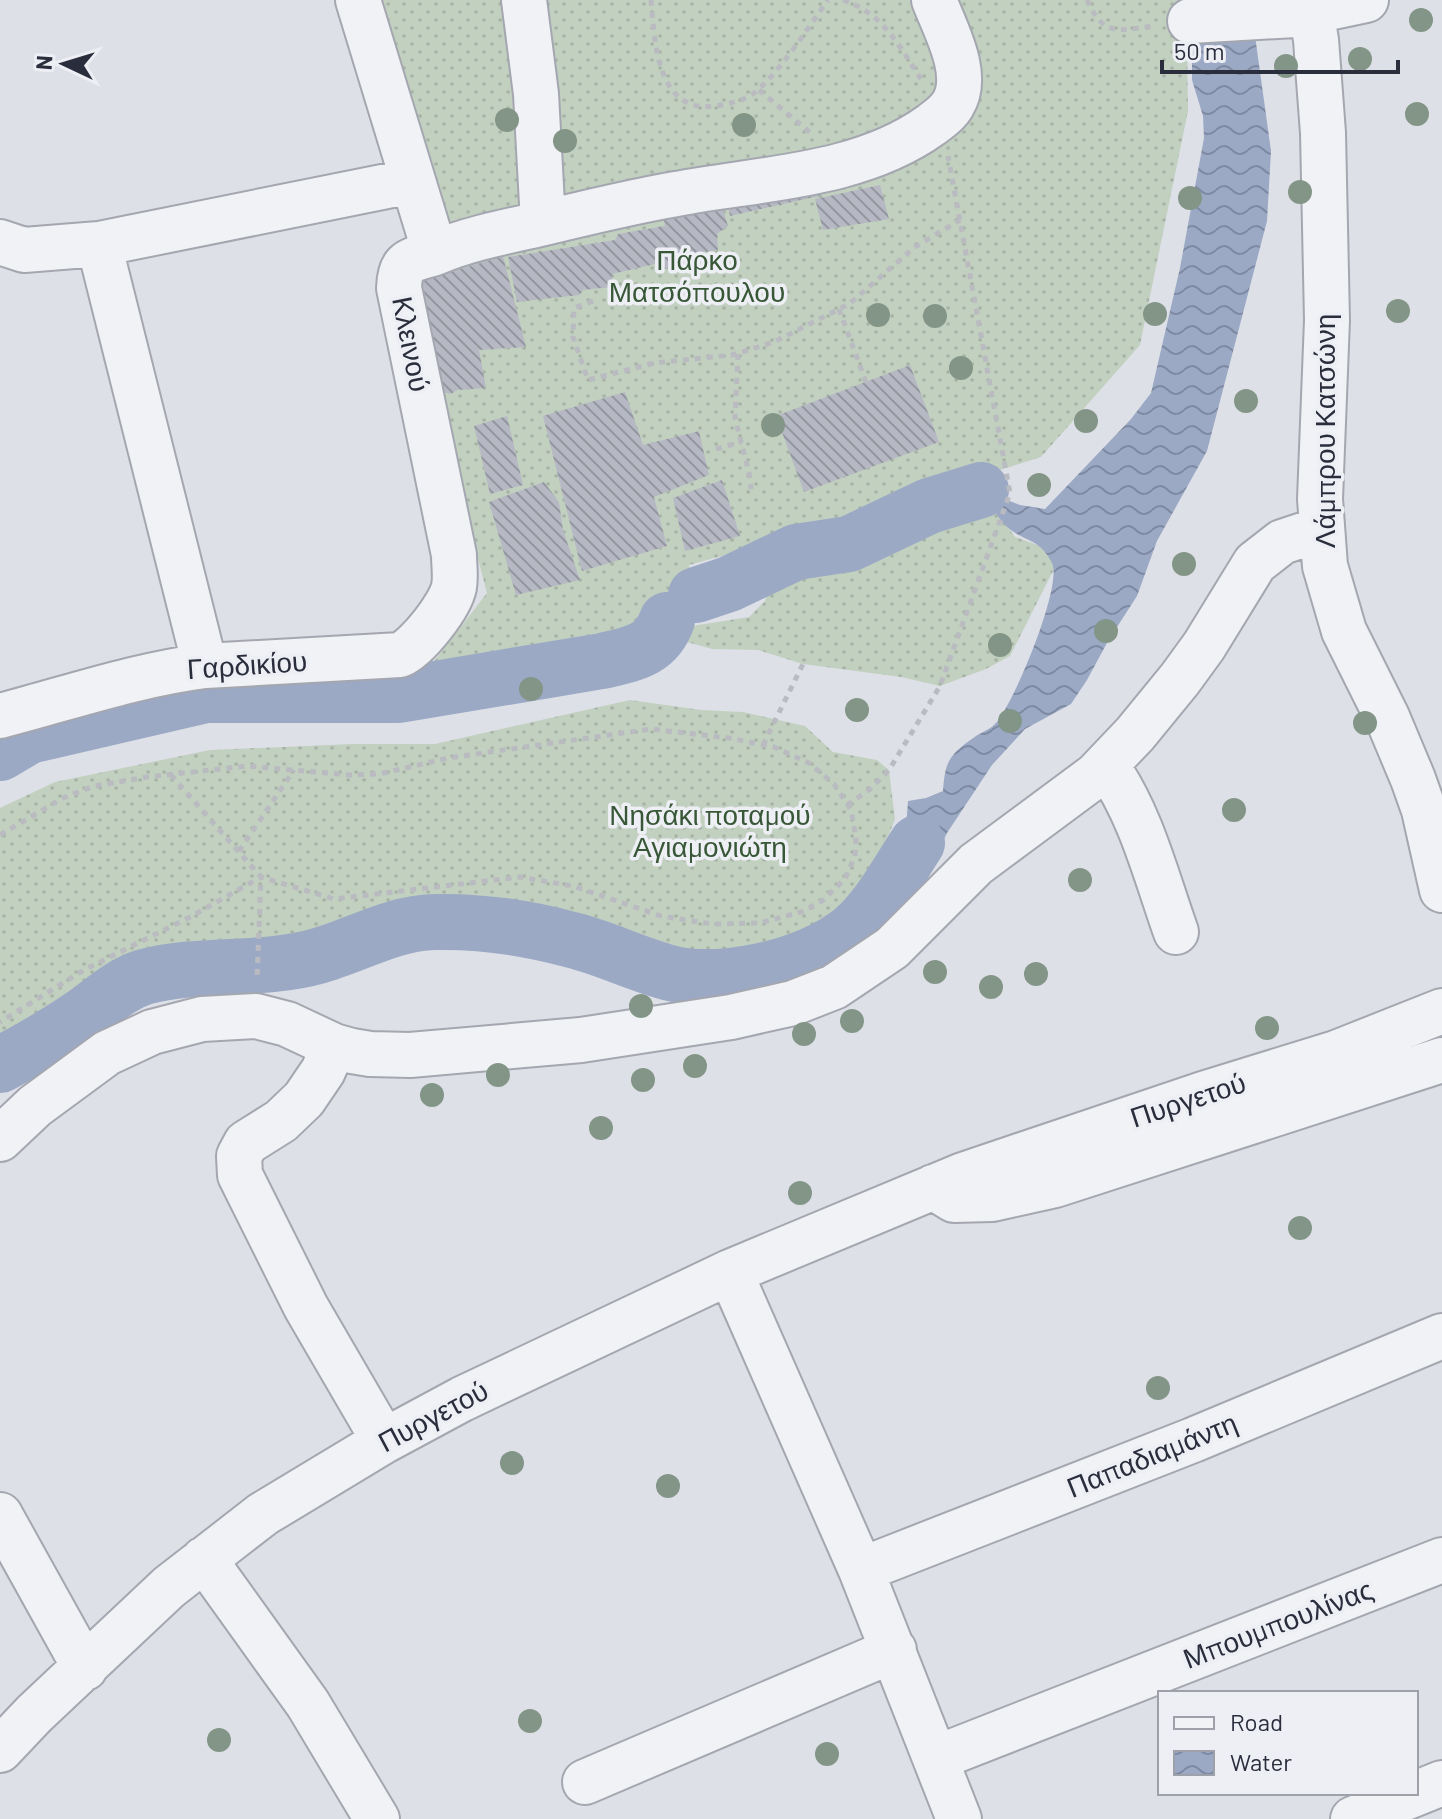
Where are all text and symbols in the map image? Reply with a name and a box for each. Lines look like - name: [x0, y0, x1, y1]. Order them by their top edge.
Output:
- north arrow: [24, 24, 104, 104]
- scale bar: [1162, 24, 1398, 74]
- text: 50 m: [1174, 36, 1225, 65]
- text: N: [30, 54, 57, 71]
- park label: Πάρκο Ματσόπουλου: [609, 242, 785, 308]
- street label: Κλεινού: [386, 293, 438, 394]
- street label: Λάμπρου Κατσώνη: [1307, 314, 1341, 548]
- street label: Γαρδικίου: [186, 643, 308, 685]
- park label: Νησάκι ποταμού Αγιαμονιώτη: [609, 797, 811, 863]
- street label: Πυργετού: [1126, 1064, 1250, 1134]
- street label: Πυργετού: [372, 1372, 493, 1458]
- street label: Παπαδιαμάντη: [1061, 1404, 1242, 1504]
- street label: Μπουμπουλίνας: [1178, 1571, 1377, 1675]
- legend: [1158, 1691, 1418, 1795]
- text: Road: [1230, 1707, 1283, 1736]
- text: Water: [1230, 1747, 1292, 1776]

